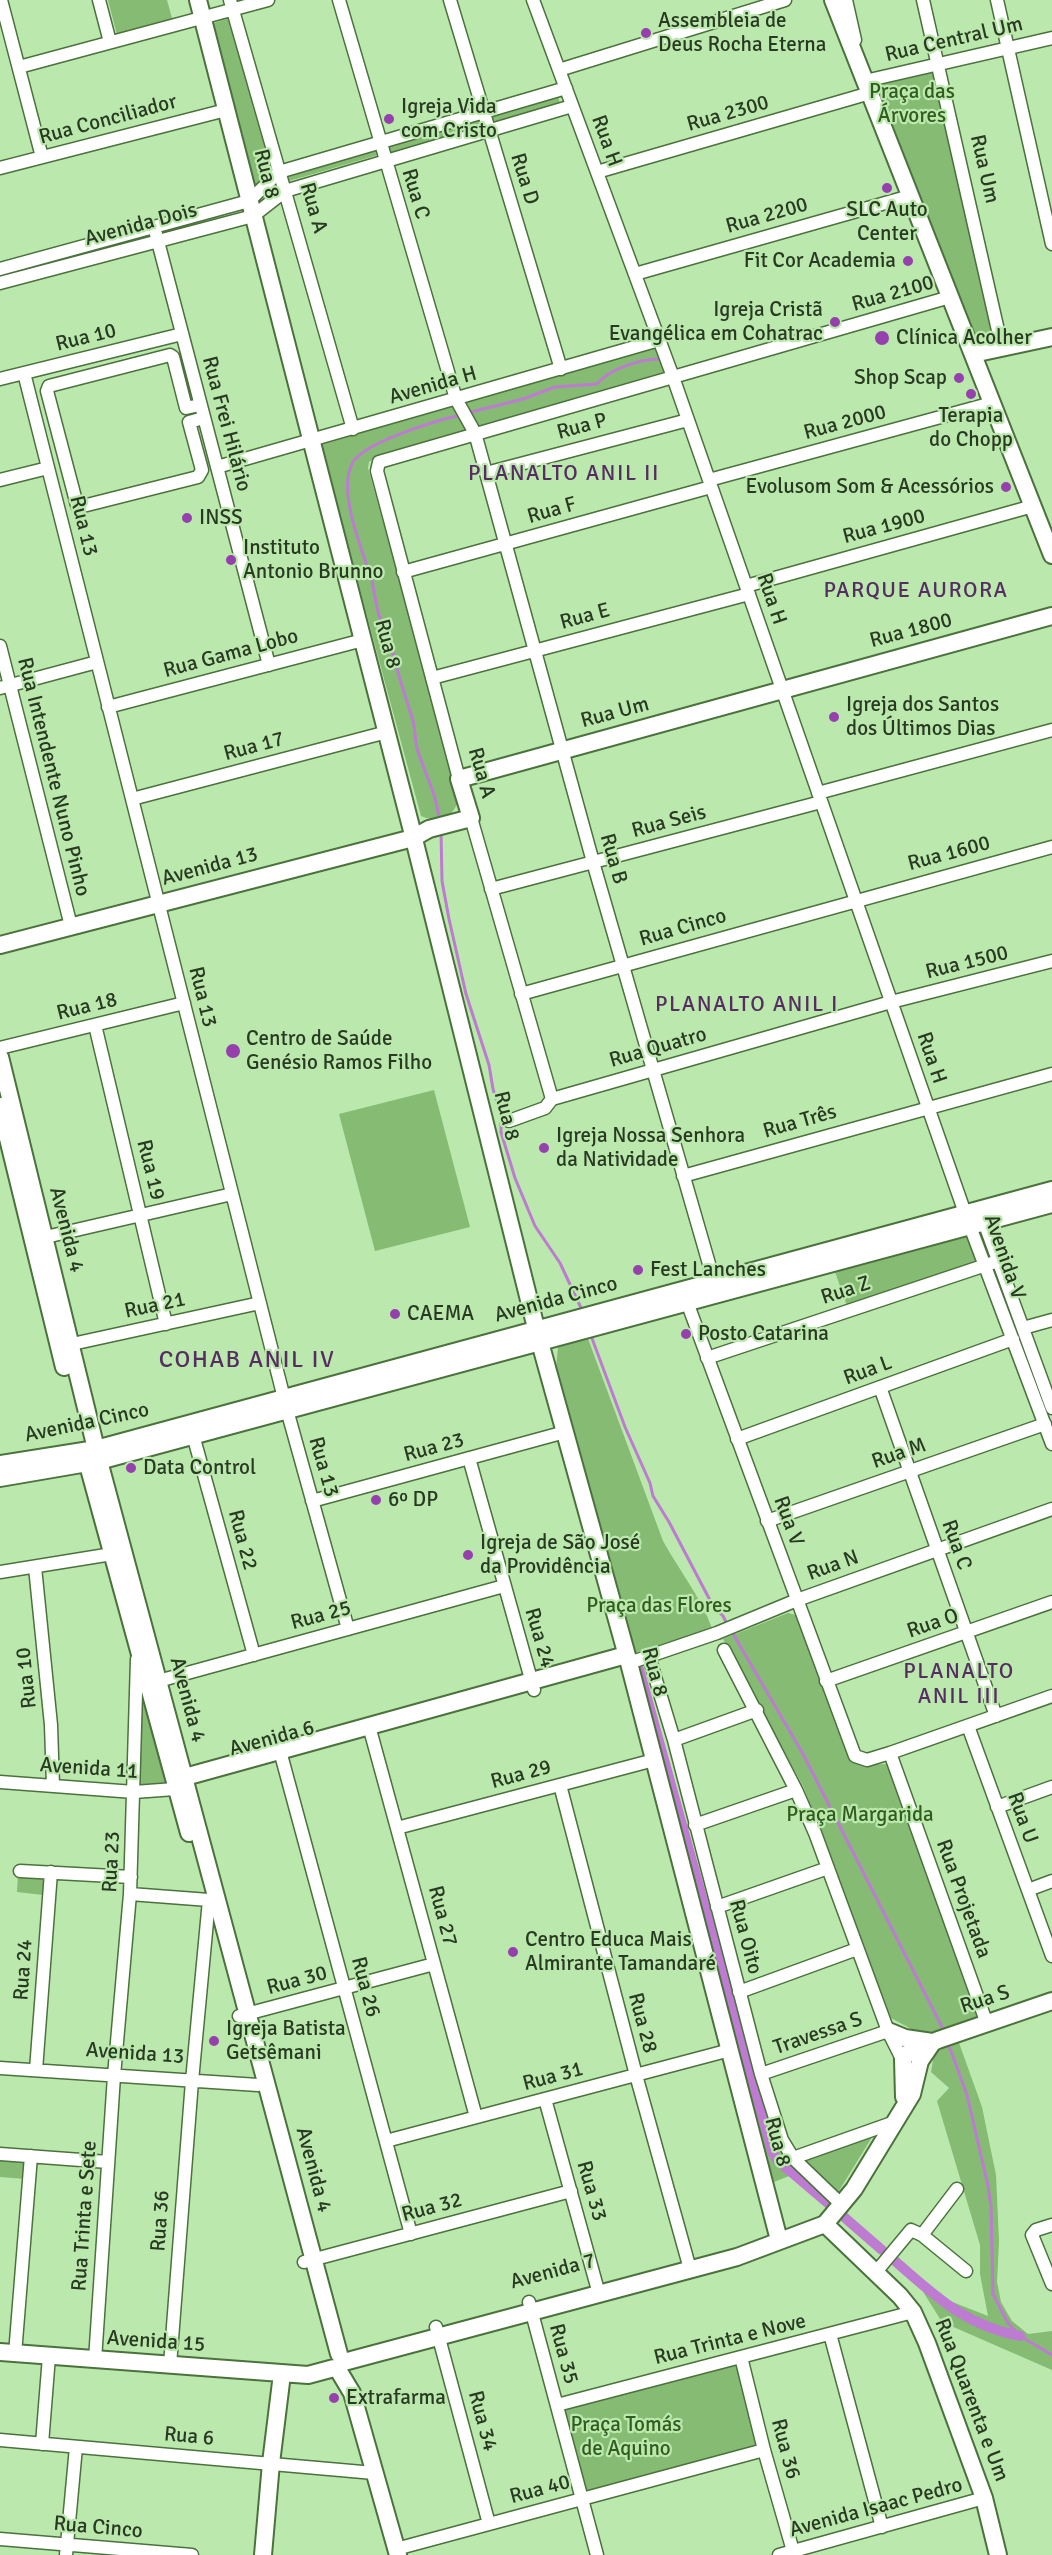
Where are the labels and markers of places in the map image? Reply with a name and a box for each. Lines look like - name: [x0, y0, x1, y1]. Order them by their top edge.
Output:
- place label: Assembleia de Deus Rocha Eterna: [658, 8, 826, 58]
- marker: Assembleia de Deus Rocha Eterna: [639, 26, 653, 40]
- place label: Igreja Vida com Cristo: [401, 94, 497, 144]
- marker: Igreja Vida com Cristo: [382, 112, 396, 126]
- marker: SLC Auto Center: [880, 181, 894, 195]
- place label: SLC Auto Center: [846, 197, 928, 247]
- place label: Fit Cor Academia: [744, 248, 896, 274]
- marker: Fit Cor Academia: [901, 254, 915, 268]
- place label: Igreja Cristã Evangélica em Cohatrac: [609, 297, 823, 347]
- marker: Igreja Cristã Evangélica em Cohatrac: [828, 315, 842, 329]
- place label: Clínica Acolher: [896, 325, 1032, 351]
- marker: Clínica Acolher: [873, 329, 891, 347]
- place label: Shop Scap: [854, 365, 947, 391]
- marker: Shop Scap: [952, 371, 966, 385]
- marker: Terapia do Chopp: [964, 387, 978, 401]
- place label: Terapia do Chopp: [929, 403, 1013, 453]
- place label: Evolusom Som & Acessórios: [746, 474, 994, 500]
- marker: Evolusom Som & Acessórios: [999, 480, 1013, 494]
- place label: INSS: [199, 505, 243, 531]
- marker: INSS: [180, 511, 194, 525]
- place label: Instituto Antonio Brunno: [243, 535, 384, 585]
- marker: Instituto Antonio Brunno: [224, 553, 238, 567]
- place label: Igreja dos Santos dos Últimos Dias: [846, 692, 999, 742]
- marker: Igreja dos Santos dos Últimos Dias: [827, 710, 841, 724]
- place label: Centro de Saúde Genésio Ramos Filho: [246, 1026, 432, 1076]
- marker: Centro de Saúde Genésio Ramos Filho: [224, 1042, 242, 1060]
- place label: Igreja Nossa Senhora da Natividade: [556, 1123, 745, 1173]
- marker: Igreja Nossa Senhora da Natividade: [537, 1141, 551, 1155]
- place label: Fest Lanches: [650, 1257, 766, 1283]
- marker: Fest Lanches: [631, 1263, 645, 1277]
- place label: CAEMA: [407, 1301, 474, 1327]
- marker: CAEMA: [388, 1307, 402, 1321]
- place label: Posto Catarina: [698, 1321, 829, 1347]
- marker: Posto Catarina: [679, 1327, 693, 1341]
- place label: Data Control: [143, 1455, 256, 1481]
- marker: Data Control: [124, 1461, 138, 1475]
- place label: 6º DP: [388, 1487, 438, 1513]
- marker: 6º DP: [369, 1493, 383, 1507]
- place label: Igreja de São José da Providência: [480, 1530, 640, 1580]
- marker: Igreja de São José da Providência: [461, 1548, 475, 1562]
- place label: Centro Educa Mais Almirante Tamandaré: [525, 1927, 716, 1977]
- marker: Centro Educa Mais Almirante Tamandaré: [506, 1945, 520, 1959]
- place label: Igreja Batista Getsêmani: [226, 2016, 346, 2066]
- marker: Igreja Batista Getsêmani: [207, 2034, 221, 2048]
- place label: Extrafarma: [346, 2385, 446, 2411]
- marker: Extrafarma: [327, 2391, 341, 2405]

